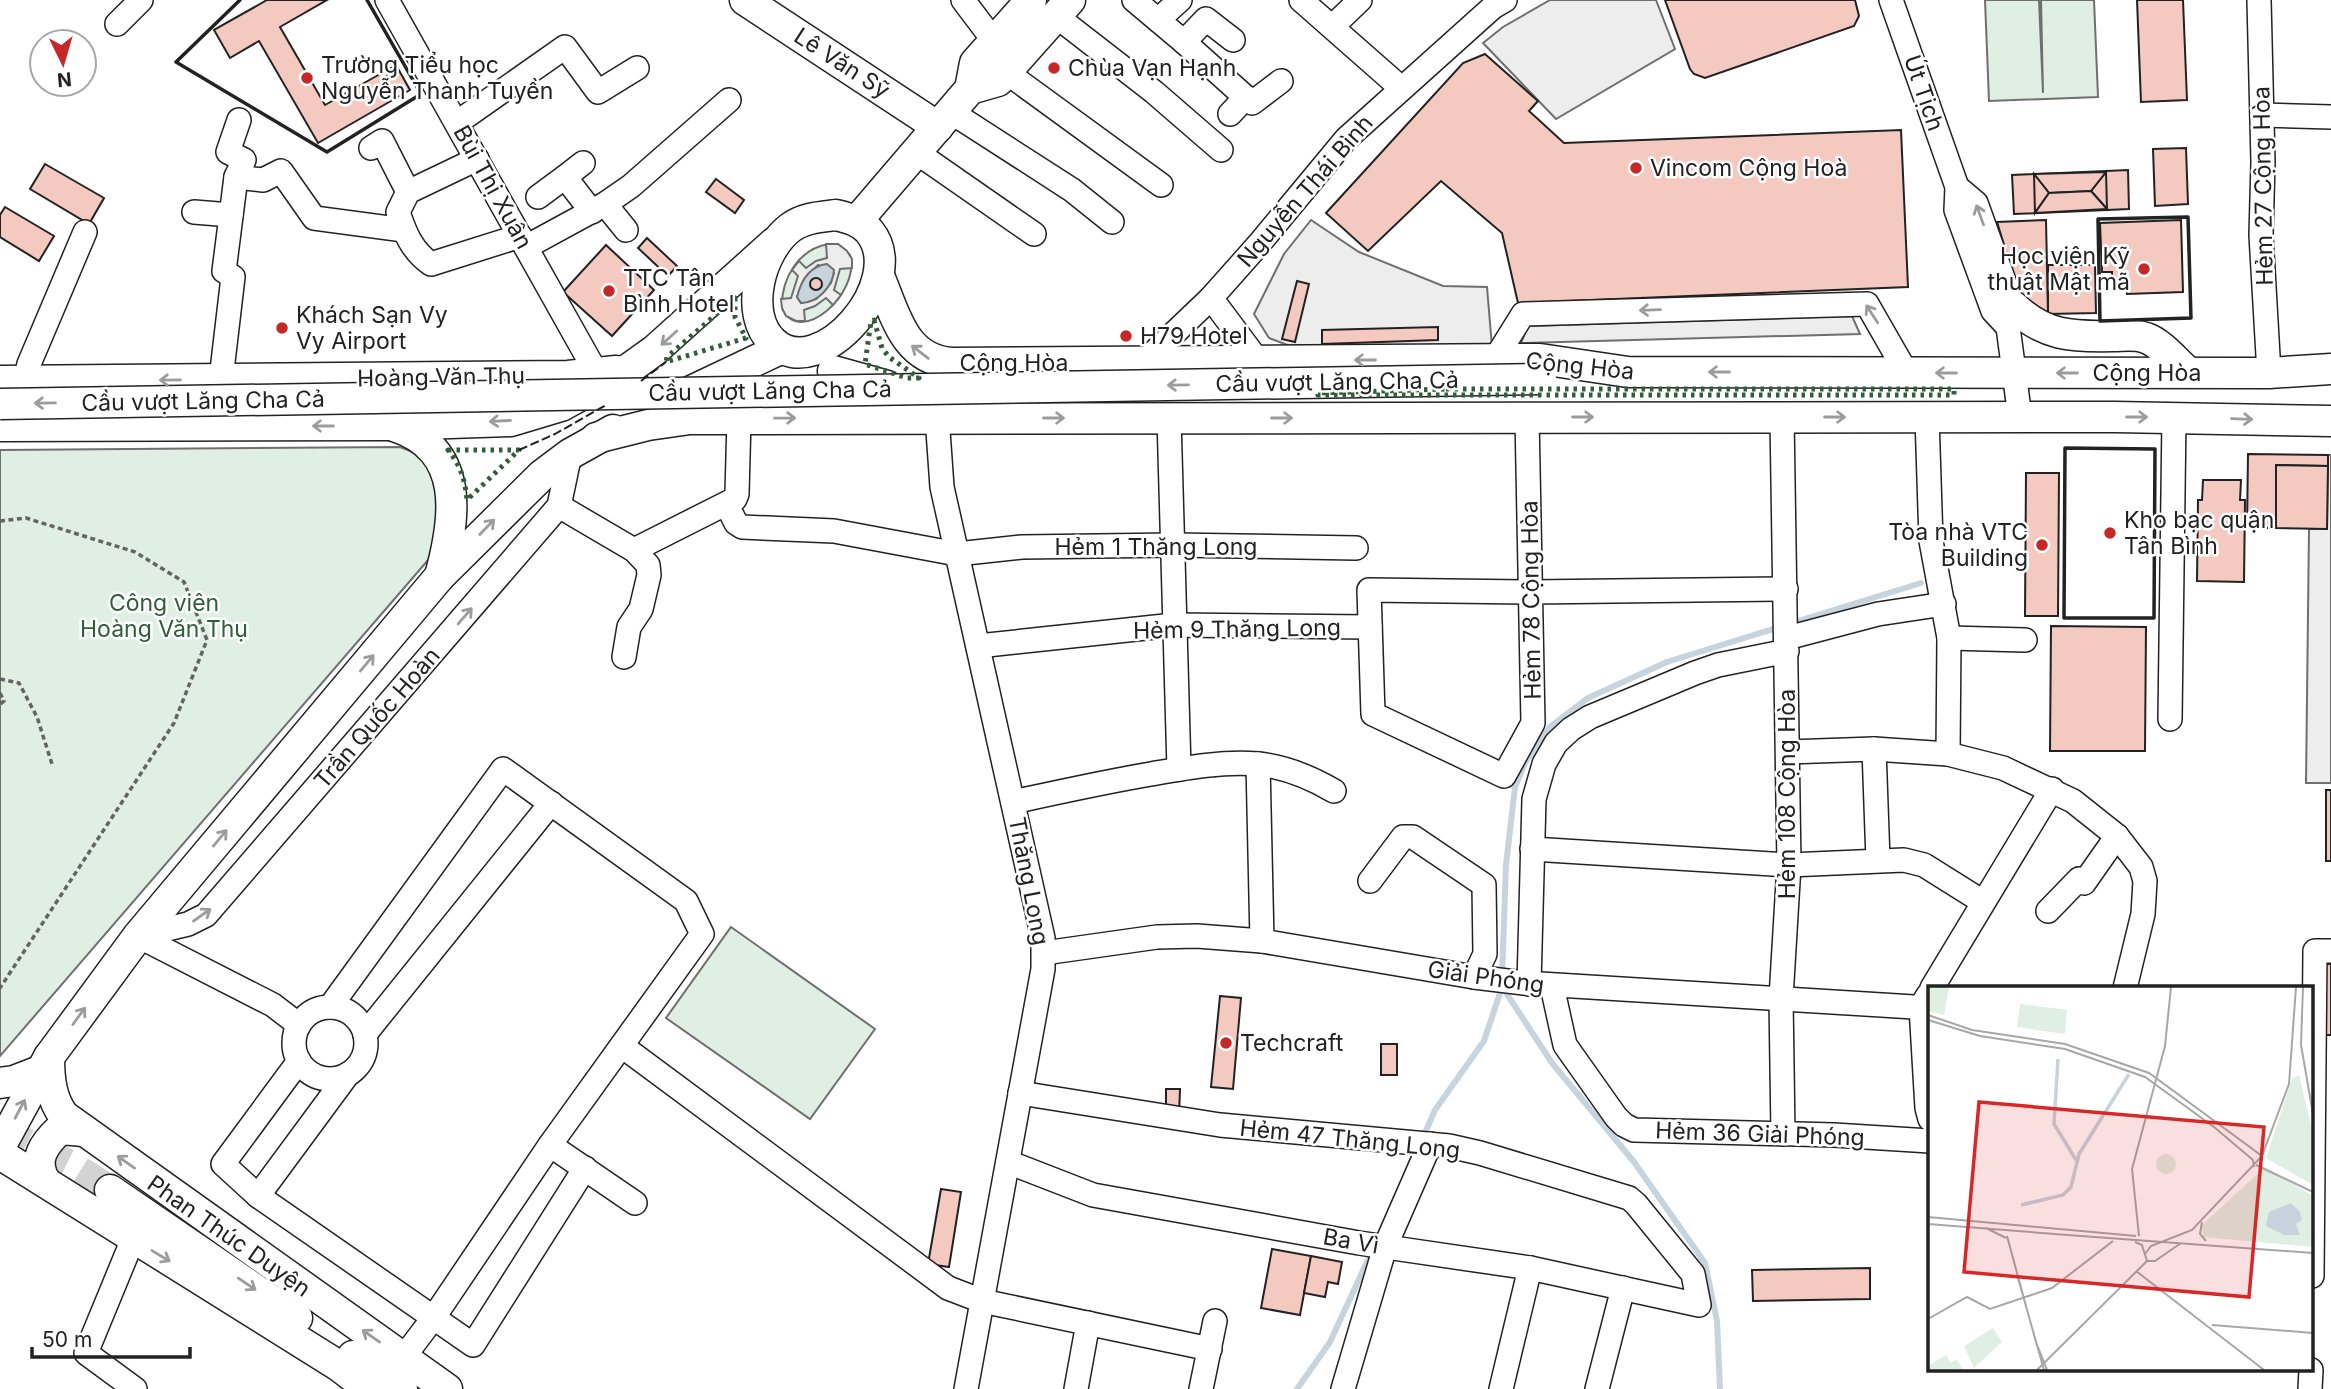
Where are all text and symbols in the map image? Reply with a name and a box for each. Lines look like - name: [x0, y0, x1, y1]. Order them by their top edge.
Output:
- street label: Lê Văn Sỹ: [789, 22, 895, 104]
- north arrow: [28, 28, 98, 98]
- place label: Trường Tiểu học Nguyễn Thanh Tuyền: [321, 51, 553, 105]
- street label: Út Tịch: [1898, 51, 1950, 135]
- place label: Chùa Vạn Hạnh: [1068, 54, 1236, 82]
- marker: Chùa Vạn Hạnh: [1046, 60, 1062, 76]
- text: N: [56, 67, 73, 92]
- marker: Trường Tiểu học Nguyễn Thanh Tuyền: [299, 70, 315, 86]
- street label: Hẻm 27 Cộng Hòa: [2247, 86, 2279, 286]
- street label: Nguyễn Thái Bình: [1231, 109, 1379, 273]
- street label: Bùi Thị Xuân: [448, 120, 538, 254]
- place label: Vincom Cộng Hoà: [1650, 154, 1847, 182]
- marker: Vincom Cộng Hoà: [1628, 160, 1644, 176]
- one-way arrow: [1973, 205, 1985, 227]
- place label: Học viện Kỹ thuật Mật mã: [1988, 242, 2130, 296]
- marker: Học viện Kỹ thuật Mật mã: [2136, 261, 2152, 277]
- place label: TTC Tân Bình Hotel: [623, 264, 734, 318]
- marker: TTC Tân Bình Hotel: [601, 283, 617, 299]
- place label: Khách Sạn Vy Vy Airport: [296, 301, 448, 355]
- one-way arrow: [1639, 303, 1662, 317]
- one-way arrow: [1865, 304, 1879, 324]
- marker: Khách Sạn Vy Vy Airport: [274, 320, 290, 336]
- place label: H79 Hotel: [1140, 322, 1248, 350]
- marker: H79 Hotel: [1118, 328, 1134, 344]
- one-way arrow: [660, 330, 678, 346]
- one-way arrow: [911, 344, 930, 359]
- street label: Cộng Hòa: [1524, 346, 1636, 386]
- street label: Cộng Hòa: [960, 349, 1068, 377]
- one-way arrow: [1354, 353, 1377, 367]
- street label: Cộng Hòa: [2093, 359, 2201, 387]
- street label: Hoàng Văn Thụ: [357, 362, 525, 392]
- one-way arrow: [1707, 365, 1730, 379]
- street label: Cầu vượt Lăng Cha Cả: [1215, 366, 1459, 398]
- one-way arrow: [1935, 366, 1958, 380]
- one-way arrow: [2056, 366, 2079, 380]
- one-way arrow: [159, 373, 182, 387]
- street label: Cầu vượt Lăng Cha Cả: [648, 375, 892, 407]
- one-way arrow: [1167, 378, 1190, 392]
- street label: Cầu vượt Lăng Cha Cả: [81, 385, 325, 417]
- one-way arrow: [33, 397, 56, 410]
- one-way arrow: [1571, 410, 1594, 424]
- one-way arrow: [1823, 410, 1846, 424]
- one-way arrow: [2125, 410, 2148, 424]
- one-way arrow: [773, 411, 796, 425]
- one-way arrow: [1042, 411, 1065, 425]
- one-way arrow: [1270, 411, 1293, 425]
- one-way arrow: [2230, 412, 2253, 426]
- one-way arrow: [489, 415, 512, 428]
- one-way arrow: [312, 419, 335, 433]
- street label: Hẻm 78 Cộng Hòa: [1515, 500, 1547, 700]
- place label: Kho bạc quận Tân Bình: [2124, 506, 2274, 560]
- place label: Tòa nhà VTC Building: [1888, 518, 2028, 572]
- one-way arrow: [479, 519, 496, 536]
- marker: Kho bạc quận Tân Bình: [2102, 525, 2118, 541]
- street label: Hẻm 1 Thăng Long: [1055, 533, 1257, 561]
- marker: Tòa nhà VTC Building: [2034, 537, 2050, 553]
- park label: Công viên Hoàng Văn Thụ: [80, 589, 248, 643]
- one-way arrow: [457, 607, 473, 625]
- street label: Hẻm 9 Thăng Long: [1133, 613, 1341, 645]
- street label: Trần Quốc Hoàn: [308, 642, 446, 794]
- one-way arrow: [359, 655, 374, 673]
- street label: Hẻm 108 Cộng Hòa: [1773, 689, 1801, 899]
- street label: Thăng Long: [1003, 815, 1055, 947]
- one-way arrow: [212, 829, 228, 847]
- one-way arrow: [192, 908, 211, 923]
- street label: Giải Phóng: [1426, 955, 1546, 999]
- inset map: [1928, 986, 2314, 1372]
- one-way arrow: [72, 1007, 86, 1026]
- place label: Techcraft: [1240, 1029, 1344, 1057]
- marker: Techcraft: [1218, 1035, 1234, 1051]
- one-way arrow: [13, 1100, 27, 1120]
- street label: Hẻm 47 Thăng Long: [1238, 1114, 1462, 1164]
- street label: Hẻm 36 Giải Phóng: [1655, 1116, 1865, 1152]
- one-way arrow: [117, 1155, 136, 1169]
- street label: Phan Thúc Duyện: [142, 1169, 316, 1303]
- street label: Ba Vì: [1321, 1222, 1381, 1260]
- one-way arrow: [151, 1249, 170, 1264]
- one-way arrow: [237, 1277, 256, 1291]
- scale bar: [32, 1316, 189, 1360]
- text: 50 m: [42, 1327, 92, 1352]
- one-way arrow: [362, 1329, 381, 1343]

